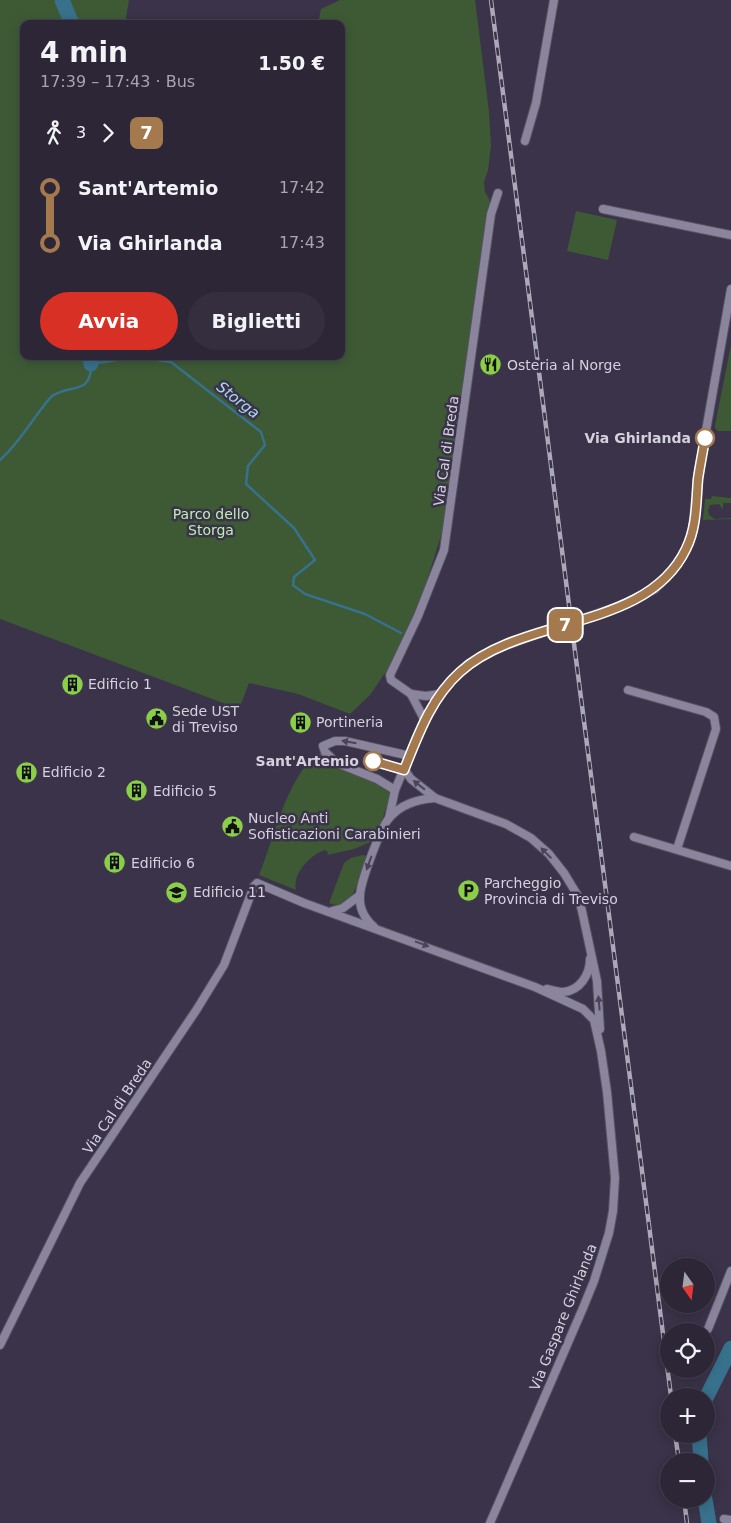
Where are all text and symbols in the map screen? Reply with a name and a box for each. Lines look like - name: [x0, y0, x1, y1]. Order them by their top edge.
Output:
- text: 4 min: [40, 36, 128, 69]
- text: 1.50 €: [258, 52, 325, 74]
- text: 17:39 – 17:43 · Bus: [40, 72, 195, 91]
- icon: walk: [40, 119, 68, 147]
- icon: forward: [94, 119, 122, 147]
- text: 7: [140, 122, 153, 143]
- text: 3: [76, 123, 86, 142]
- text: Sant'Artemio: [78, 177, 218, 199]
- text: 17:42: [279, 178, 325, 197]
- text: Via Ghirlanda: [78, 232, 223, 254]
- text: 17:43: [279, 233, 325, 252]
- button: Avvia: [40, 292, 178, 350]
- button: Biglietti: [188, 292, 325, 350]
- restaurant icon: Osteria al Norge: [479, 353, 503, 377]
- place label: Osteria al Norge: [507, 357, 621, 373]
- water label: Storga: [213, 378, 263, 422]
- street label: Via Cal di Breda: [430, 395, 462, 507]
- marker: Via Ghirlanda: [695, 428, 715, 448]
- place label: Via Ghirlanda: [584, 430, 691, 446]
- park label: Parco dello Storga: [173, 506, 249, 538]
- line badge: 7: [549, 609, 581, 641]
- text: 7: [559, 614, 571, 635]
- building icon: Edificio 1: [60, 672, 84, 696]
- place label: Edificio 1: [88, 676, 152, 692]
- place label: Sede UST di Treviso: [172, 703, 240, 735]
- public building icon: Sede UST di Treviso: [144, 707, 168, 731]
- building icon: Portineria: [288, 710, 312, 734]
- place label: Portineria: [316, 714, 383, 730]
- one-way arrow: [341, 738, 357, 746]
- marker: Sant'Artemio: [363, 751, 383, 771]
- place label: Sant'Artemio: [256, 753, 359, 769]
- building icon: Edificio 2: [14, 760, 38, 784]
- place label: Edificio 2: [42, 764, 106, 780]
- building icon: Edificio 5: [125, 779, 149, 803]
- one-way arrow: [412, 779, 425, 790]
- place label: Edificio 5: [153, 783, 217, 799]
- place label: Nucleo Anti Sofisticazioni Carabinieri: [248, 810, 421, 842]
- public building icon: Nucleo Anti Sofisticazioni Carabinieri: [220, 814, 244, 838]
- one-way arrow: [541, 847, 553, 859]
- building icon: Edificio 6: [103, 851, 127, 875]
- place label: Edificio 6: [131, 855, 195, 871]
- one-way arrow: [365, 856, 373, 871]
- place label: Parcheggio Provincia di Treviso: [484, 875, 618, 907]
- parking icon: Parcheggio Provincia di Treviso: [456, 879, 480, 903]
- school or university icon: Edificio 11: [165, 880, 189, 904]
- place label: Edificio 11: [193, 884, 266, 900]
- one-way arrow: [414, 941, 429, 948]
- one-way arrow: [594, 994, 602, 1010]
- street label: Via Cal di Breda: [79, 1055, 155, 1157]
- street label: Via Gaspare Ghirlanda: [526, 1241, 600, 1393]
- north arrow: [660, 1258, 715, 1312]
- map controls: [660, 1258, 715, 1508]
- button: locate: [660, 1323, 715, 1378]
- button: +: [660, 1388, 715, 1443]
- button: −: [660, 1453, 715, 1508]

